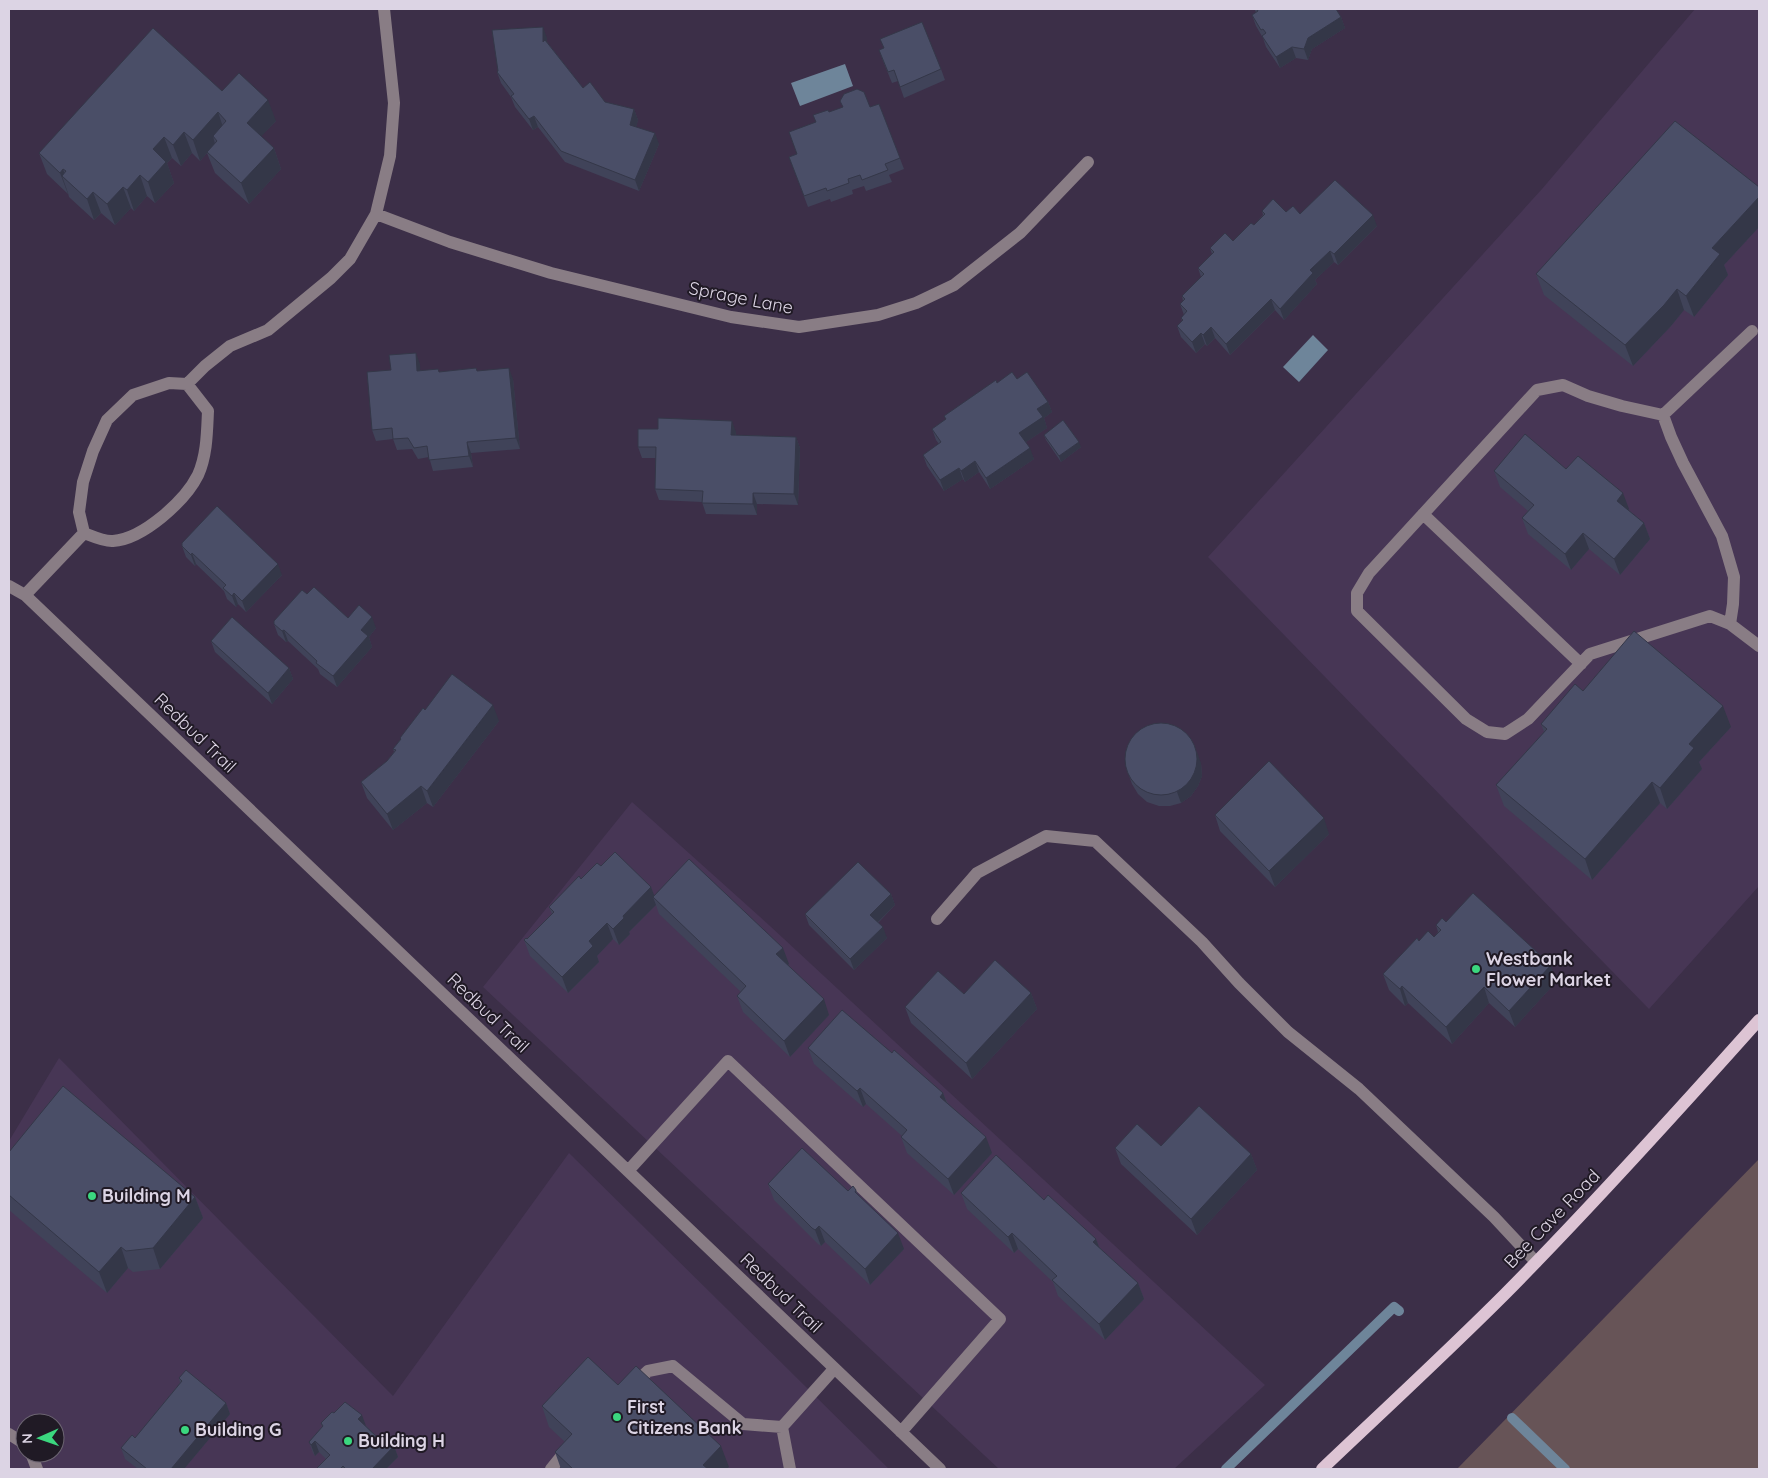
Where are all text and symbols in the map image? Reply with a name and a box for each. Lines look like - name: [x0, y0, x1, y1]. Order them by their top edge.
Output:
- street label: Sprage Lane: [687, 276, 795, 319]
- street label: Redbud Trail: [149, 688, 241, 778]
- place label: Westbank Flower Market: [1486, 947, 1611, 991]
- marker: Westbank Flower Market: [1470, 963, 1482, 975]
- street label: Redbud Trail: [442, 968, 534, 1058]
- street label: Bee Cave Road: [1499, 1164, 1605, 1273]
- place label: Building M: [102, 1184, 191, 1207]
- marker: Building M: [86, 1190, 98, 1202]
- street label: Redbud Trail: [735, 1248, 827, 1338]
- place label: First Citizens Bank: [627, 1395, 742, 1439]
- marker: First Citizens Bank: [611, 1411, 623, 1423]
- north arrow: [15, 1413, 65, 1463]
- place label: Building G: [195, 1418, 282, 1441]
- marker: Building G: [179, 1424, 191, 1436]
- place label: Building H: [358, 1429, 445, 1452]
- text: N: [18, 1433, 36, 1444]
- marker: Building H: [342, 1435, 354, 1447]

